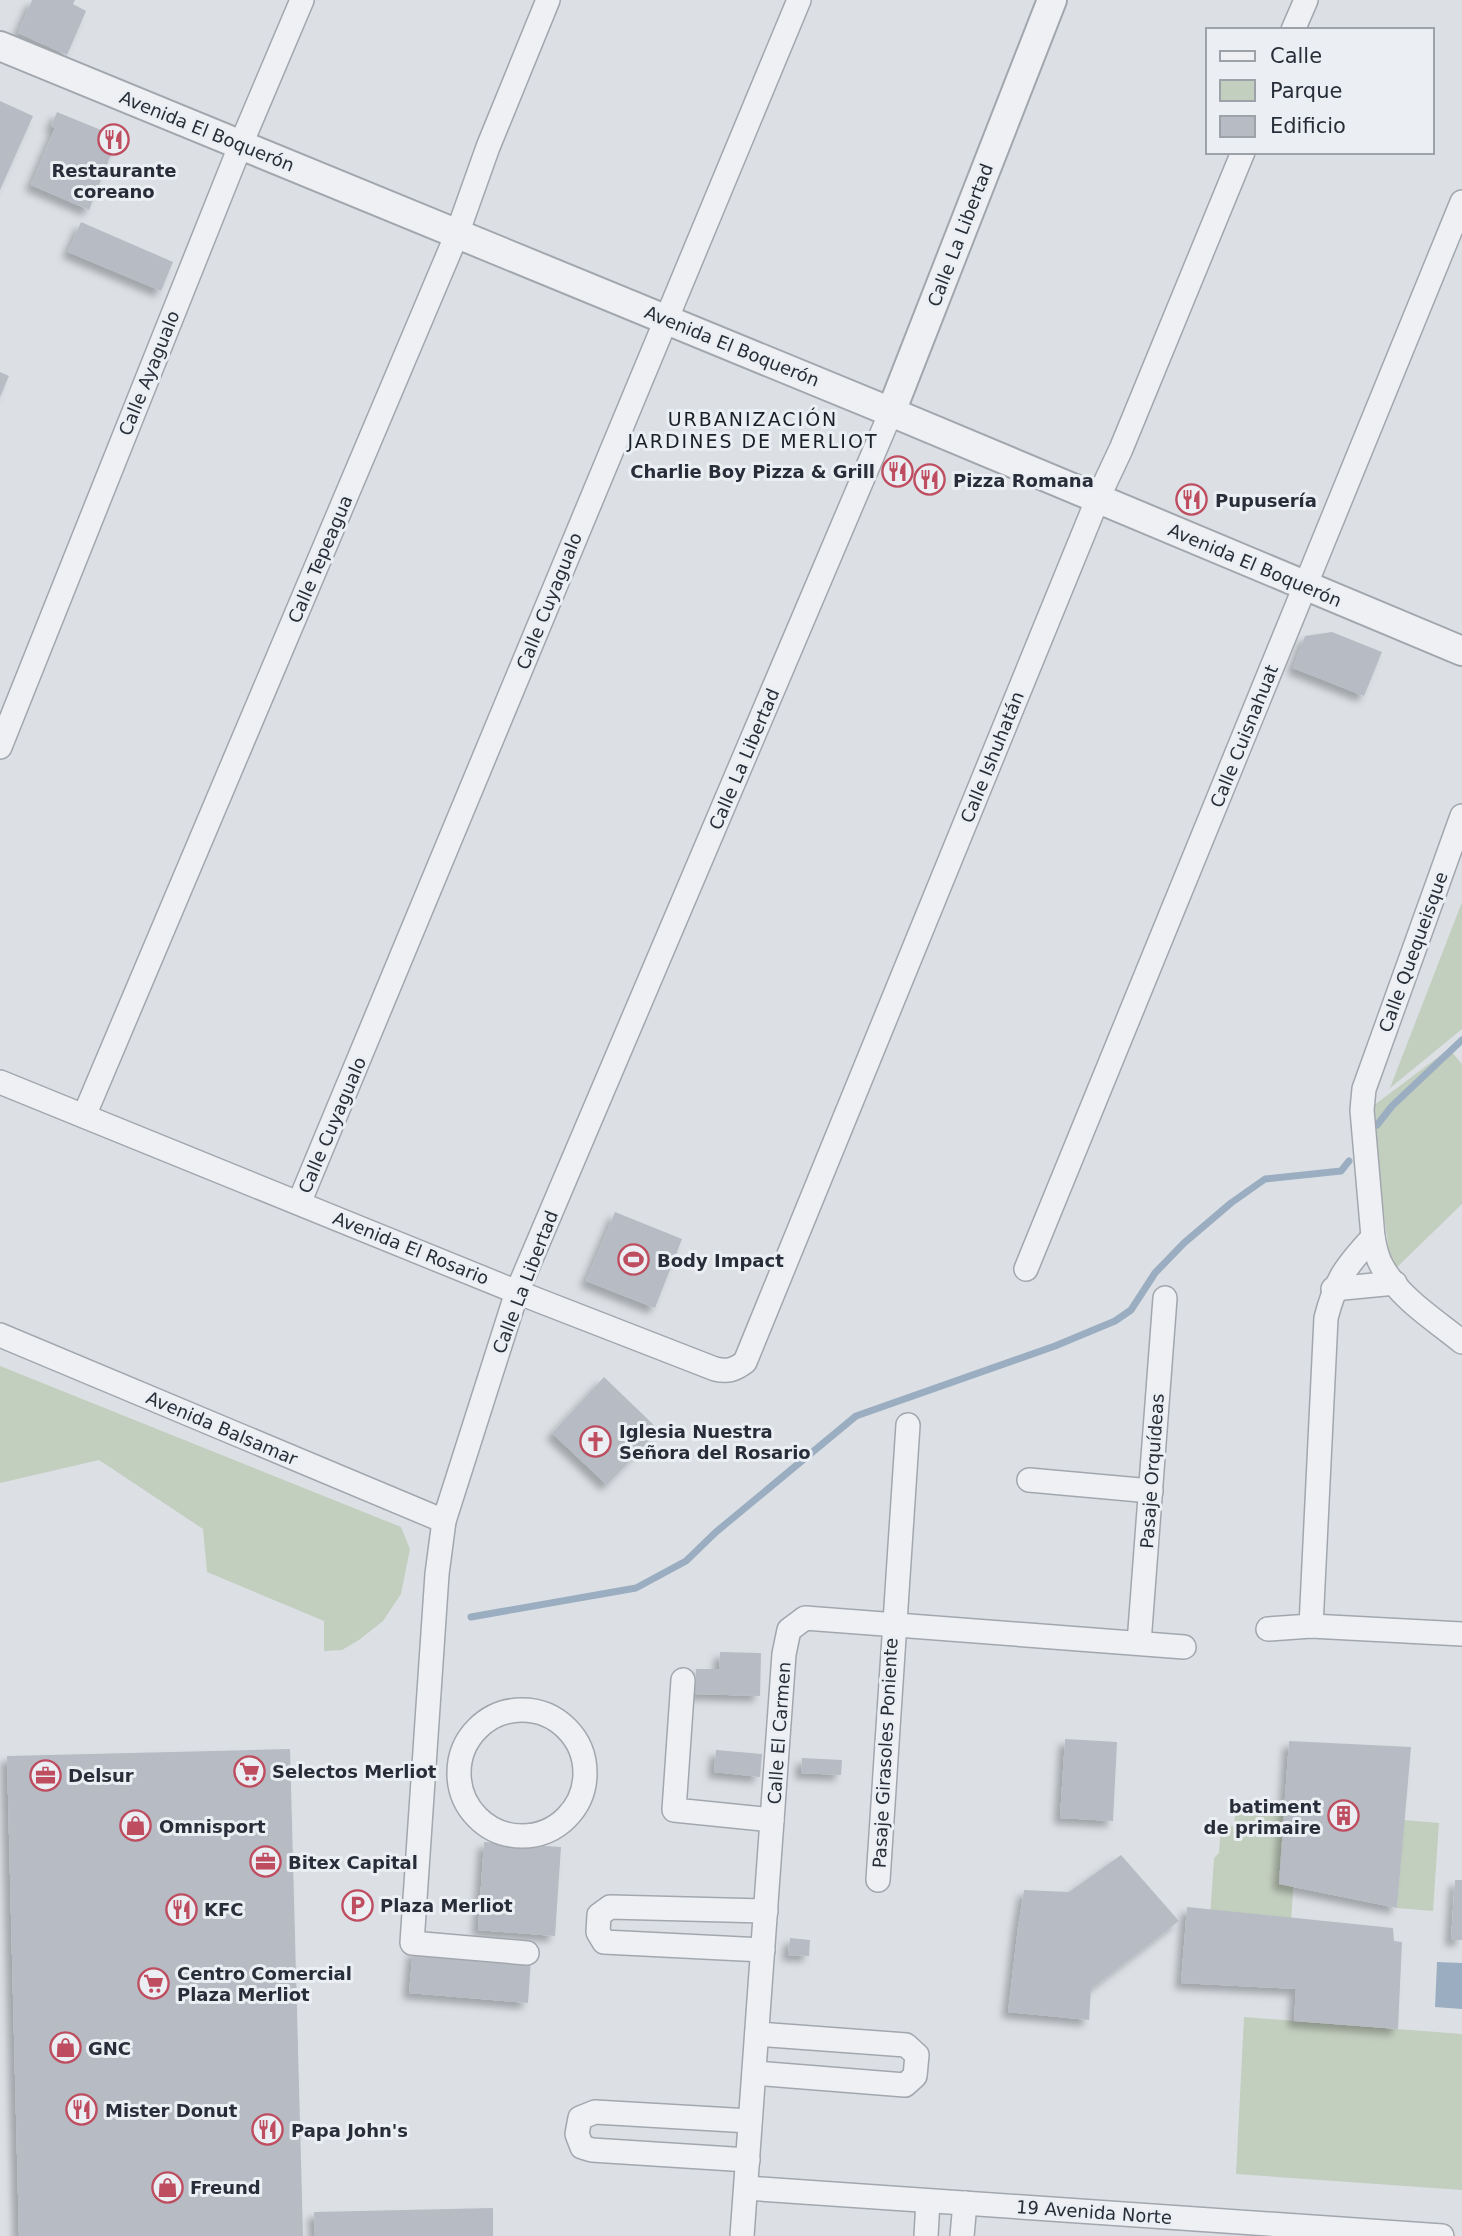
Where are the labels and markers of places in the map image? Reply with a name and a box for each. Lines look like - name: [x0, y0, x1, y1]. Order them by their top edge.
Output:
- restaurant icon: Restaurante coreano: [97, 123, 131, 157]
- place label: Restaurante coreano: [52, 160, 177, 202]
- restaurant icon: Charlie Boy Pizza & Grill: [881, 454, 915, 488]
- place label: Charlie Boy Pizza & Grill: [630, 461, 875, 482]
- restaurant icon: Pizza Romana: [913, 463, 947, 497]
- place label: Pizza Romana: [953, 470, 1094, 491]
- restaurant icon: Pupusería: [1175, 483, 1209, 517]
- place label: Pupusería: [1215, 490, 1317, 511]
- sports icon: Body Impact: [617, 1243, 651, 1277]
- place label: Body Impact: [657, 1250, 784, 1271]
- place label: Iglesia Nuestra Señora del Rosario: [619, 1421, 811, 1463]
- church icon: Iglesia Nuestra Señora del Rosario: [579, 1424, 613, 1458]
- supermarket icon: Selectos Merliot: [232, 1754, 266, 1788]
- office icon: Delsur: [28, 1758, 62, 1792]
- place label: Selectos Merliot: [272, 1761, 437, 1782]
- place label: Delsur: [68, 1765, 134, 1786]
- place label: batiment de primaire: [1204, 1796, 1321, 1838]
- building icon: batiment de primaire: [1327, 1799, 1361, 1833]
- shop icon: Omnisport: [119, 1809, 153, 1843]
- place label: Omnisport: [159, 1816, 266, 1837]
- office icon: Bitex Capital: [248, 1845, 282, 1879]
- place label: Bitex Capital: [288, 1852, 418, 1873]
- parking icon: Plaza Merliot: [340, 1888, 374, 1922]
- restaurant icon: KFC: [164, 1892, 198, 1926]
- place label: Plaza Merliot: [380, 1895, 513, 1916]
- place label: KFC: [204, 1899, 243, 1920]
- place label: Centro Comercial Plaza Merliot: [177, 1963, 352, 2005]
- supermarket icon: Centro Comercial Plaza Merliot: [137, 1966, 171, 2000]
- shop icon: GNC: [48, 2031, 82, 2065]
- place label: GNC: [88, 2038, 131, 2059]
- restaurant icon: Mister Donut: [65, 2093, 99, 2127]
- place label: Mister Donut: [105, 2100, 238, 2121]
- restaurant icon: Papa John's: [251, 2113, 285, 2147]
- place label: Papa John's: [291, 2120, 408, 2141]
- shop icon: Freund: [150, 2170, 184, 2204]
- place label: Freund: [190, 2177, 261, 2198]

